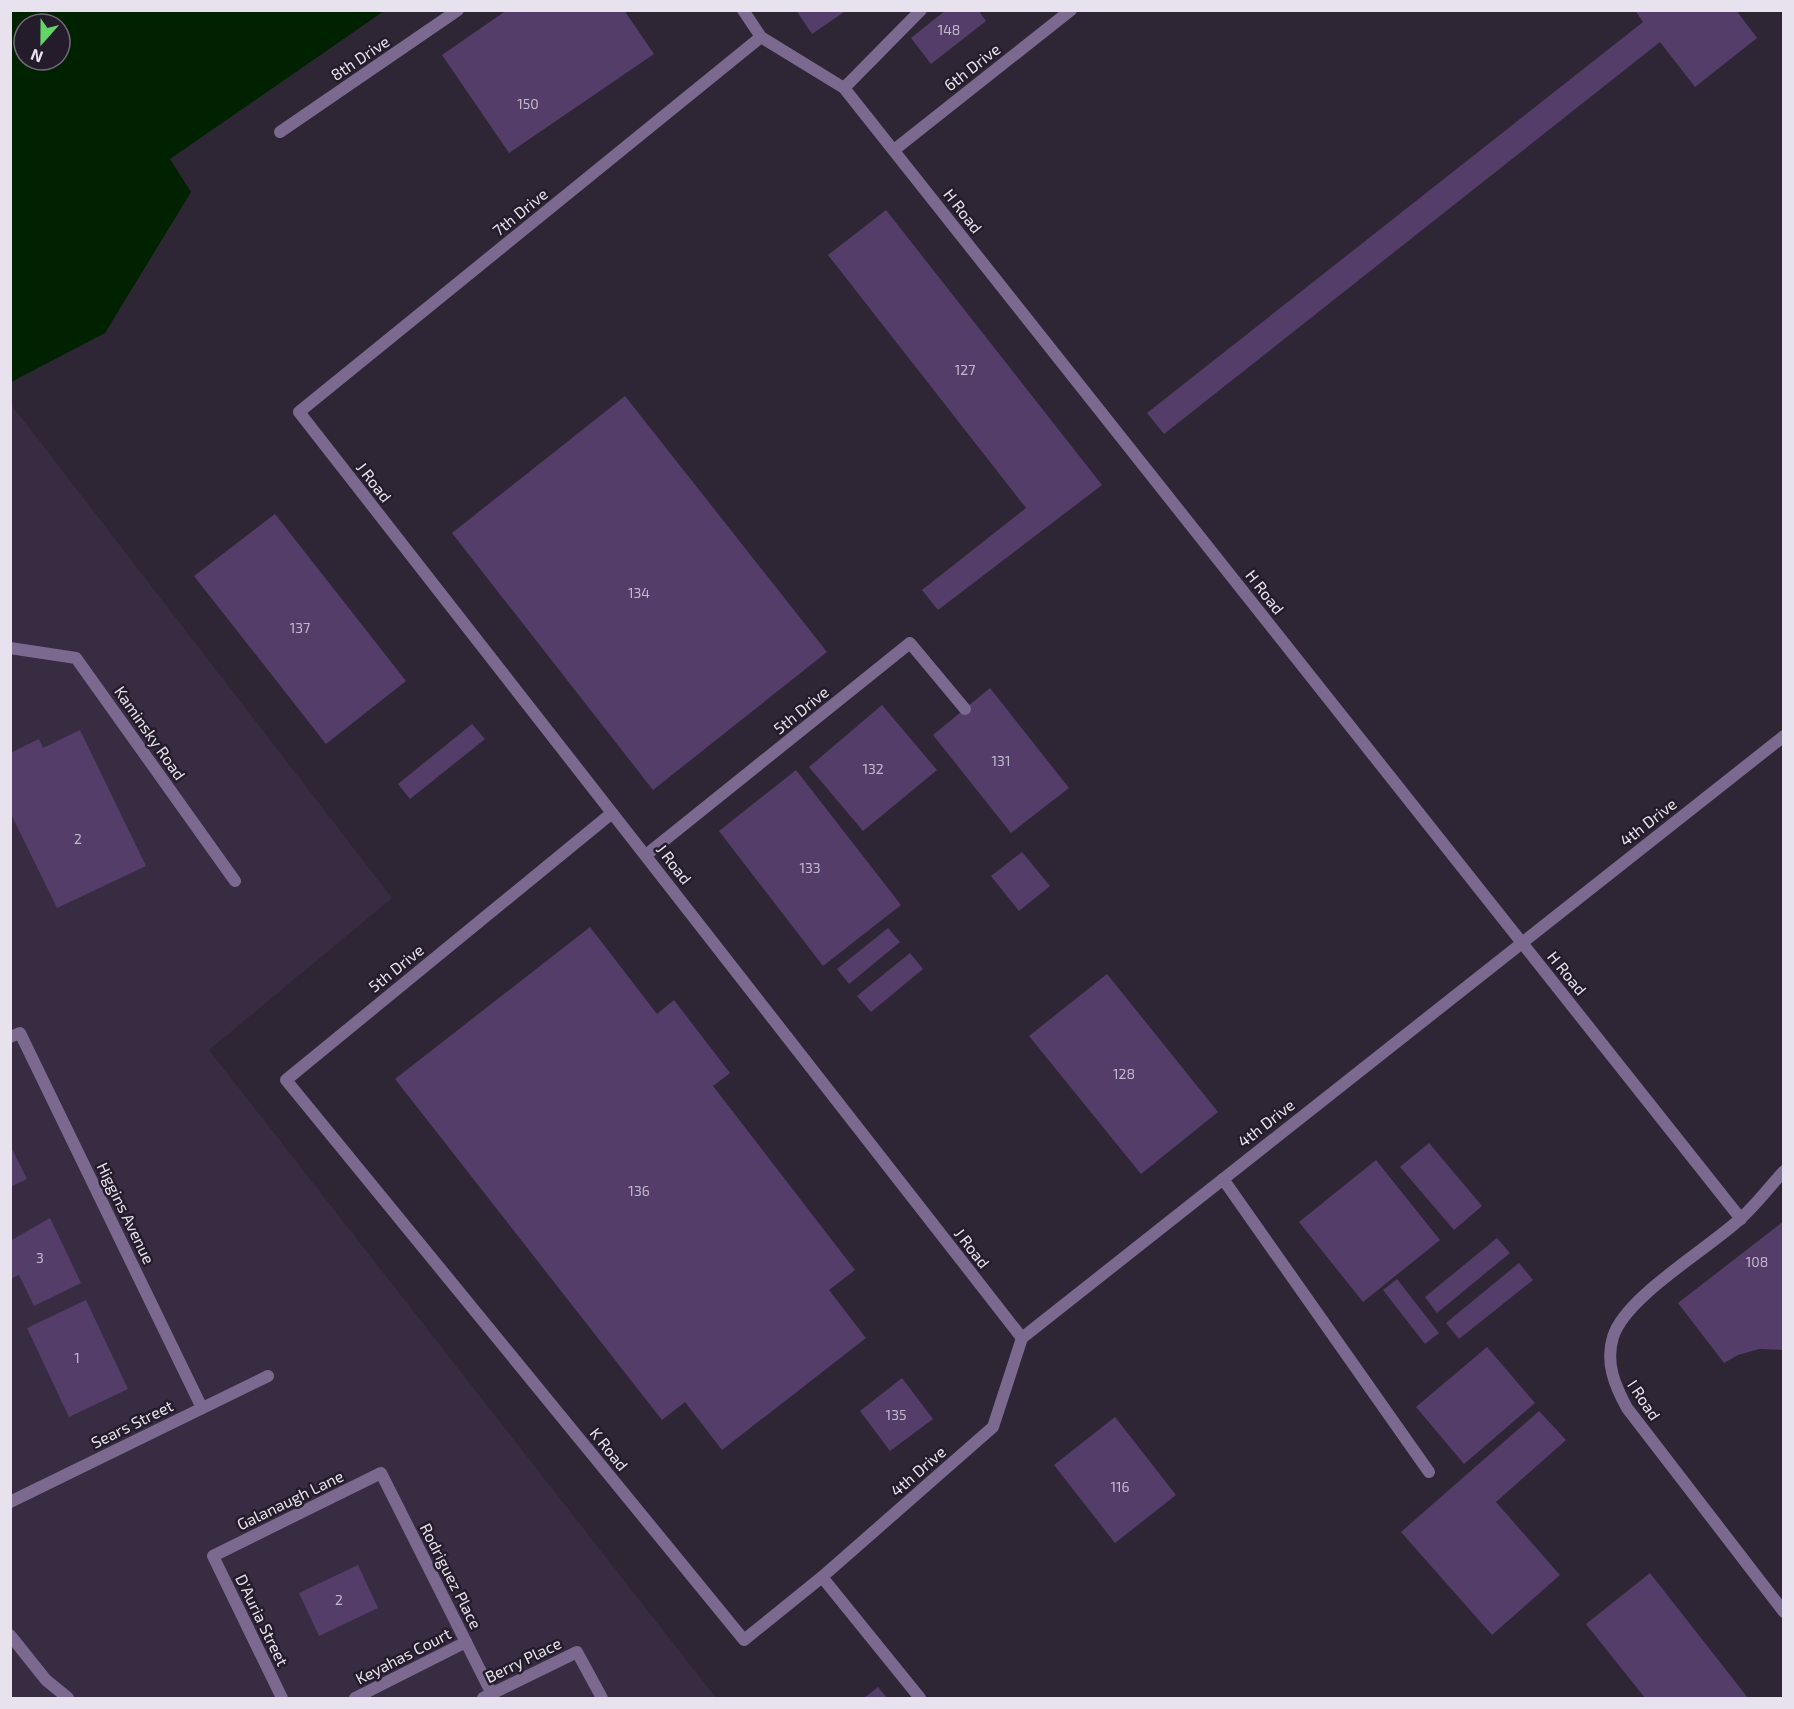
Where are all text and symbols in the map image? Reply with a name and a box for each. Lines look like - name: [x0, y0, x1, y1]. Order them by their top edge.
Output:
- north arrow: [12, 12, 72, 72]
- house number: 148: [938, 21, 960, 38]
- street label: 8th Drive: [327, 31, 393, 84]
- street label: 6th Drive: [940, 39, 1004, 94]
- text: N: [28, 46, 45, 67]
- house number: 150: [517, 95, 539, 112]
- street label: 7th Drive: [488, 184, 551, 239]
- street label: H Road: [940, 185, 987, 237]
- house number: 127: [955, 361, 975, 378]
- street label: J Road: [353, 458, 396, 506]
- street label: H Road: [1242, 566, 1289, 618]
- house number: 134: [628, 584, 650, 601]
- house number: 137: [290, 619, 310, 636]
- street label: Kaminsky Road: [111, 682, 190, 783]
- street label: 5th Drive: [769, 682, 832, 738]
- house number: 131: [992, 752, 1010, 769]
- house number: 132: [862, 760, 884, 777]
- street label: 4th Drive: [1616, 794, 1680, 850]
- house number: 2: [74, 830, 82, 847]
- street label: J Road: [653, 840, 696, 888]
- house number: 133: [799, 859, 821, 876]
- street label: 5th Drive: [364, 940, 427, 996]
- street label: H Road: [1544, 947, 1591, 999]
- house number: 128: [1113, 1065, 1135, 1082]
- street label: 4th Drive: [1234, 1095, 1298, 1151]
- street label: Higgins Avenue: [94, 1159, 159, 1267]
- house number: 136: [628, 1182, 650, 1199]
- street label: J Road: [951, 1224, 994, 1272]
- house number: 3: [36, 1249, 44, 1266]
- house number: 108: [1746, 1253, 1768, 1270]
- house number: 1: [74, 1349, 80, 1366]
- street label: I Road: [1624, 1376, 1665, 1424]
- street label: Sears Street: [88, 1396, 176, 1452]
- house number: 135: [886, 1406, 906, 1423]
- street label: K Road: [586, 1423, 632, 1474]
- street label: 4th Drive: [886, 1442, 949, 1500]
- street label: Galanaugh Lane: [233, 1466, 346, 1534]
- house number: 116: [1110, 1478, 1130, 1495]
- street label: Rodriguez Place: [417, 1520, 486, 1632]
- street label: D'Auria Street: [232, 1571, 293, 1669]
- house number: 2: [335, 1591, 343, 1608]
- street label: Keyahas Court: [352, 1623, 454, 1688]
- street label: Berry Place: [482, 1633, 564, 1686]

